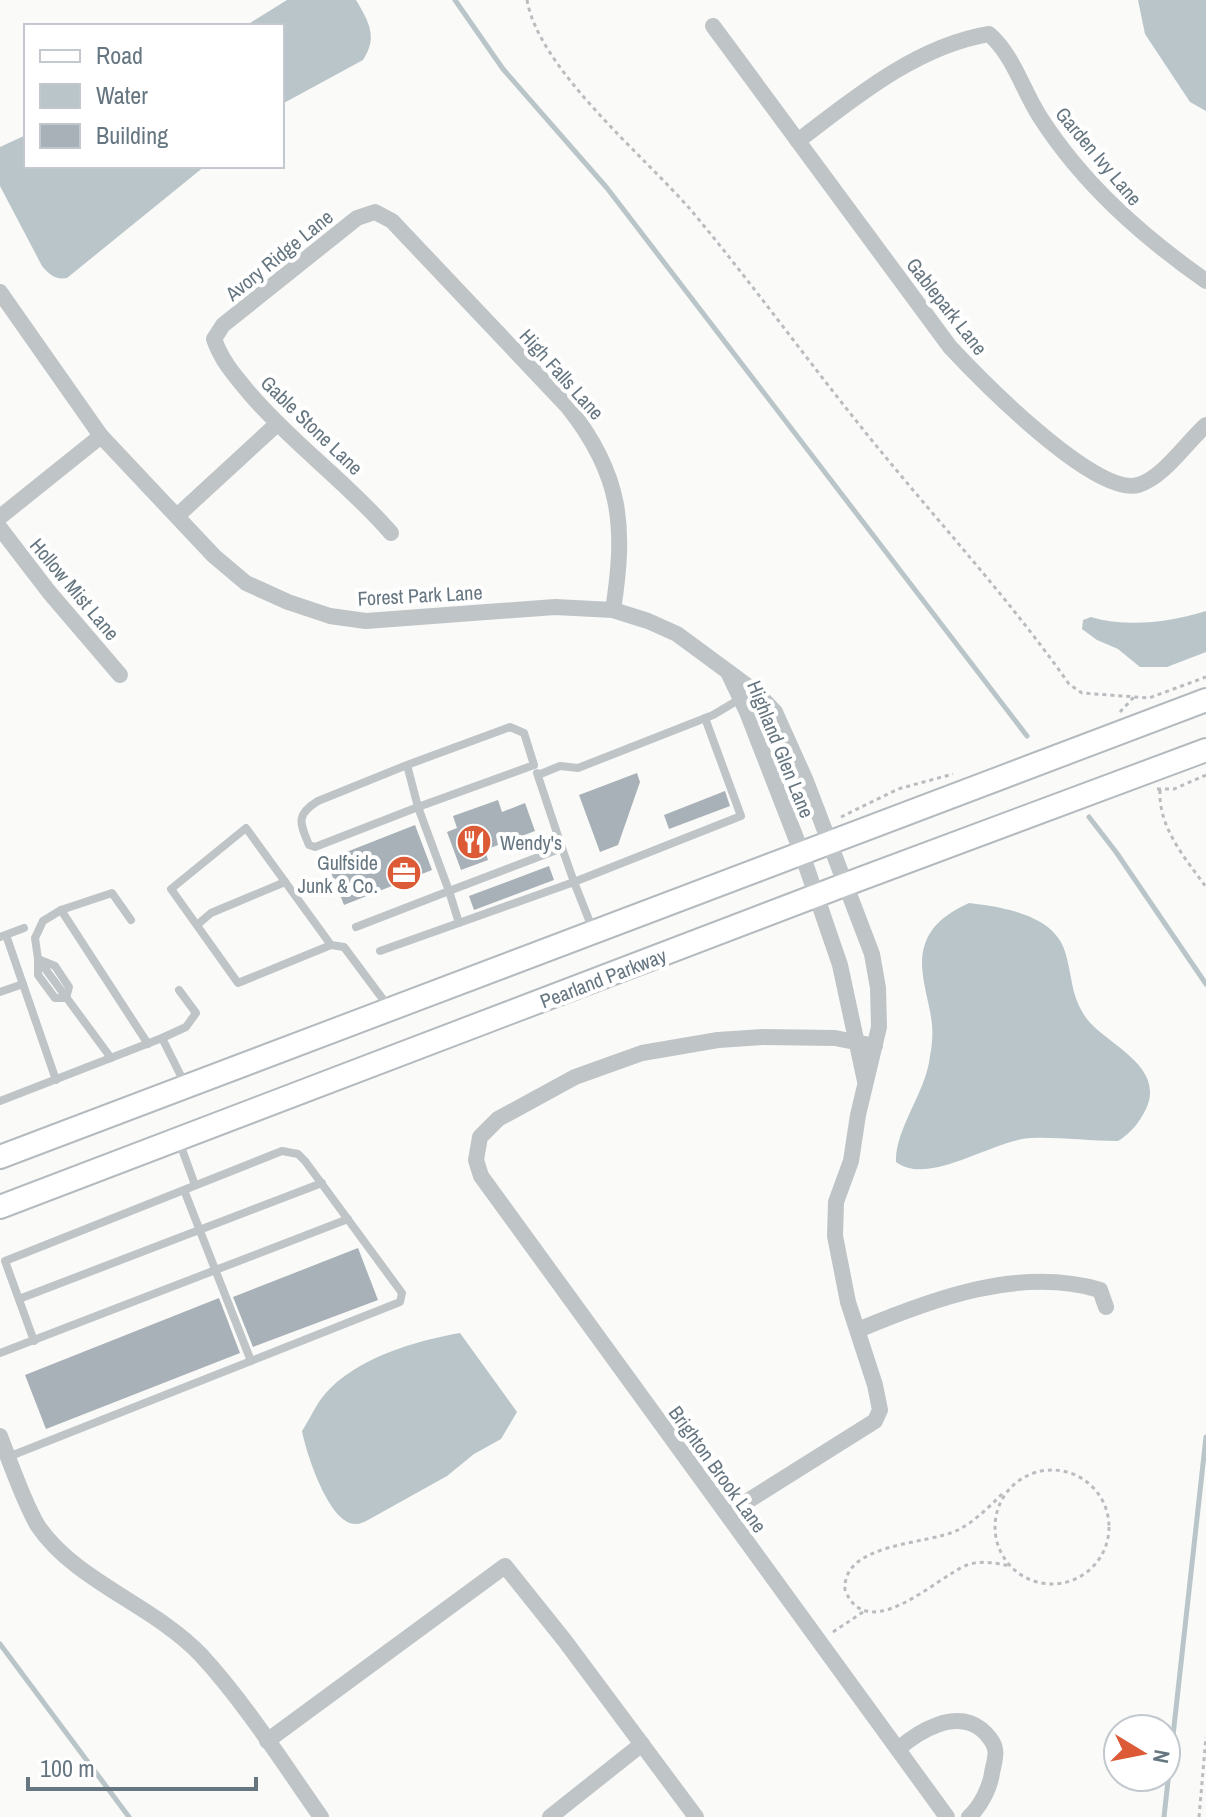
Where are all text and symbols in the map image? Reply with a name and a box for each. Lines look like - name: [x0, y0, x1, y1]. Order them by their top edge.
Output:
- legend: [24, 24, 284, 168]
- text: Road: [96, 39, 143, 71]
- text: Water: [96, 79, 148, 111]
- street label: Garden Ivy Lane: [1050, 101, 1148, 211]
- text: Building: [96, 119, 168, 151]
- street label: Avory Ridge Lane: [219, 203, 338, 307]
- street label: Gablepark Lane: [900, 252, 994, 360]
- street label: High Falls Lane: [514, 323, 610, 425]
- street label: Gable Stone Lane: [255, 369, 369, 481]
- street label: Hollow Mist Lane: [24, 532, 126, 646]
- street label: Forest Park Lane: [357, 578, 483, 612]
- street label: Highland Glen Lane: [741, 676, 821, 822]
- restaurant icon: Wendy's: [455, 823, 493, 861]
- place label: Wendy's: [500, 829, 562, 856]
- place label: Gulfside Junk & Co.: [298, 849, 378, 899]
- office icon: Gulfside Junk & Co.: [385, 854, 423, 892]
- street label: Pearland Parkway: [536, 941, 671, 1014]
- street label: Brighton Brook Lane: [663, 1400, 773, 1538]
- north arrow: [1102, 1713, 1182, 1793]
- scale bar: [28, 1741, 256, 1791]
- text: N: [1146, 1747, 1178, 1765]
- text: 100 m: [40, 1752, 95, 1784]

